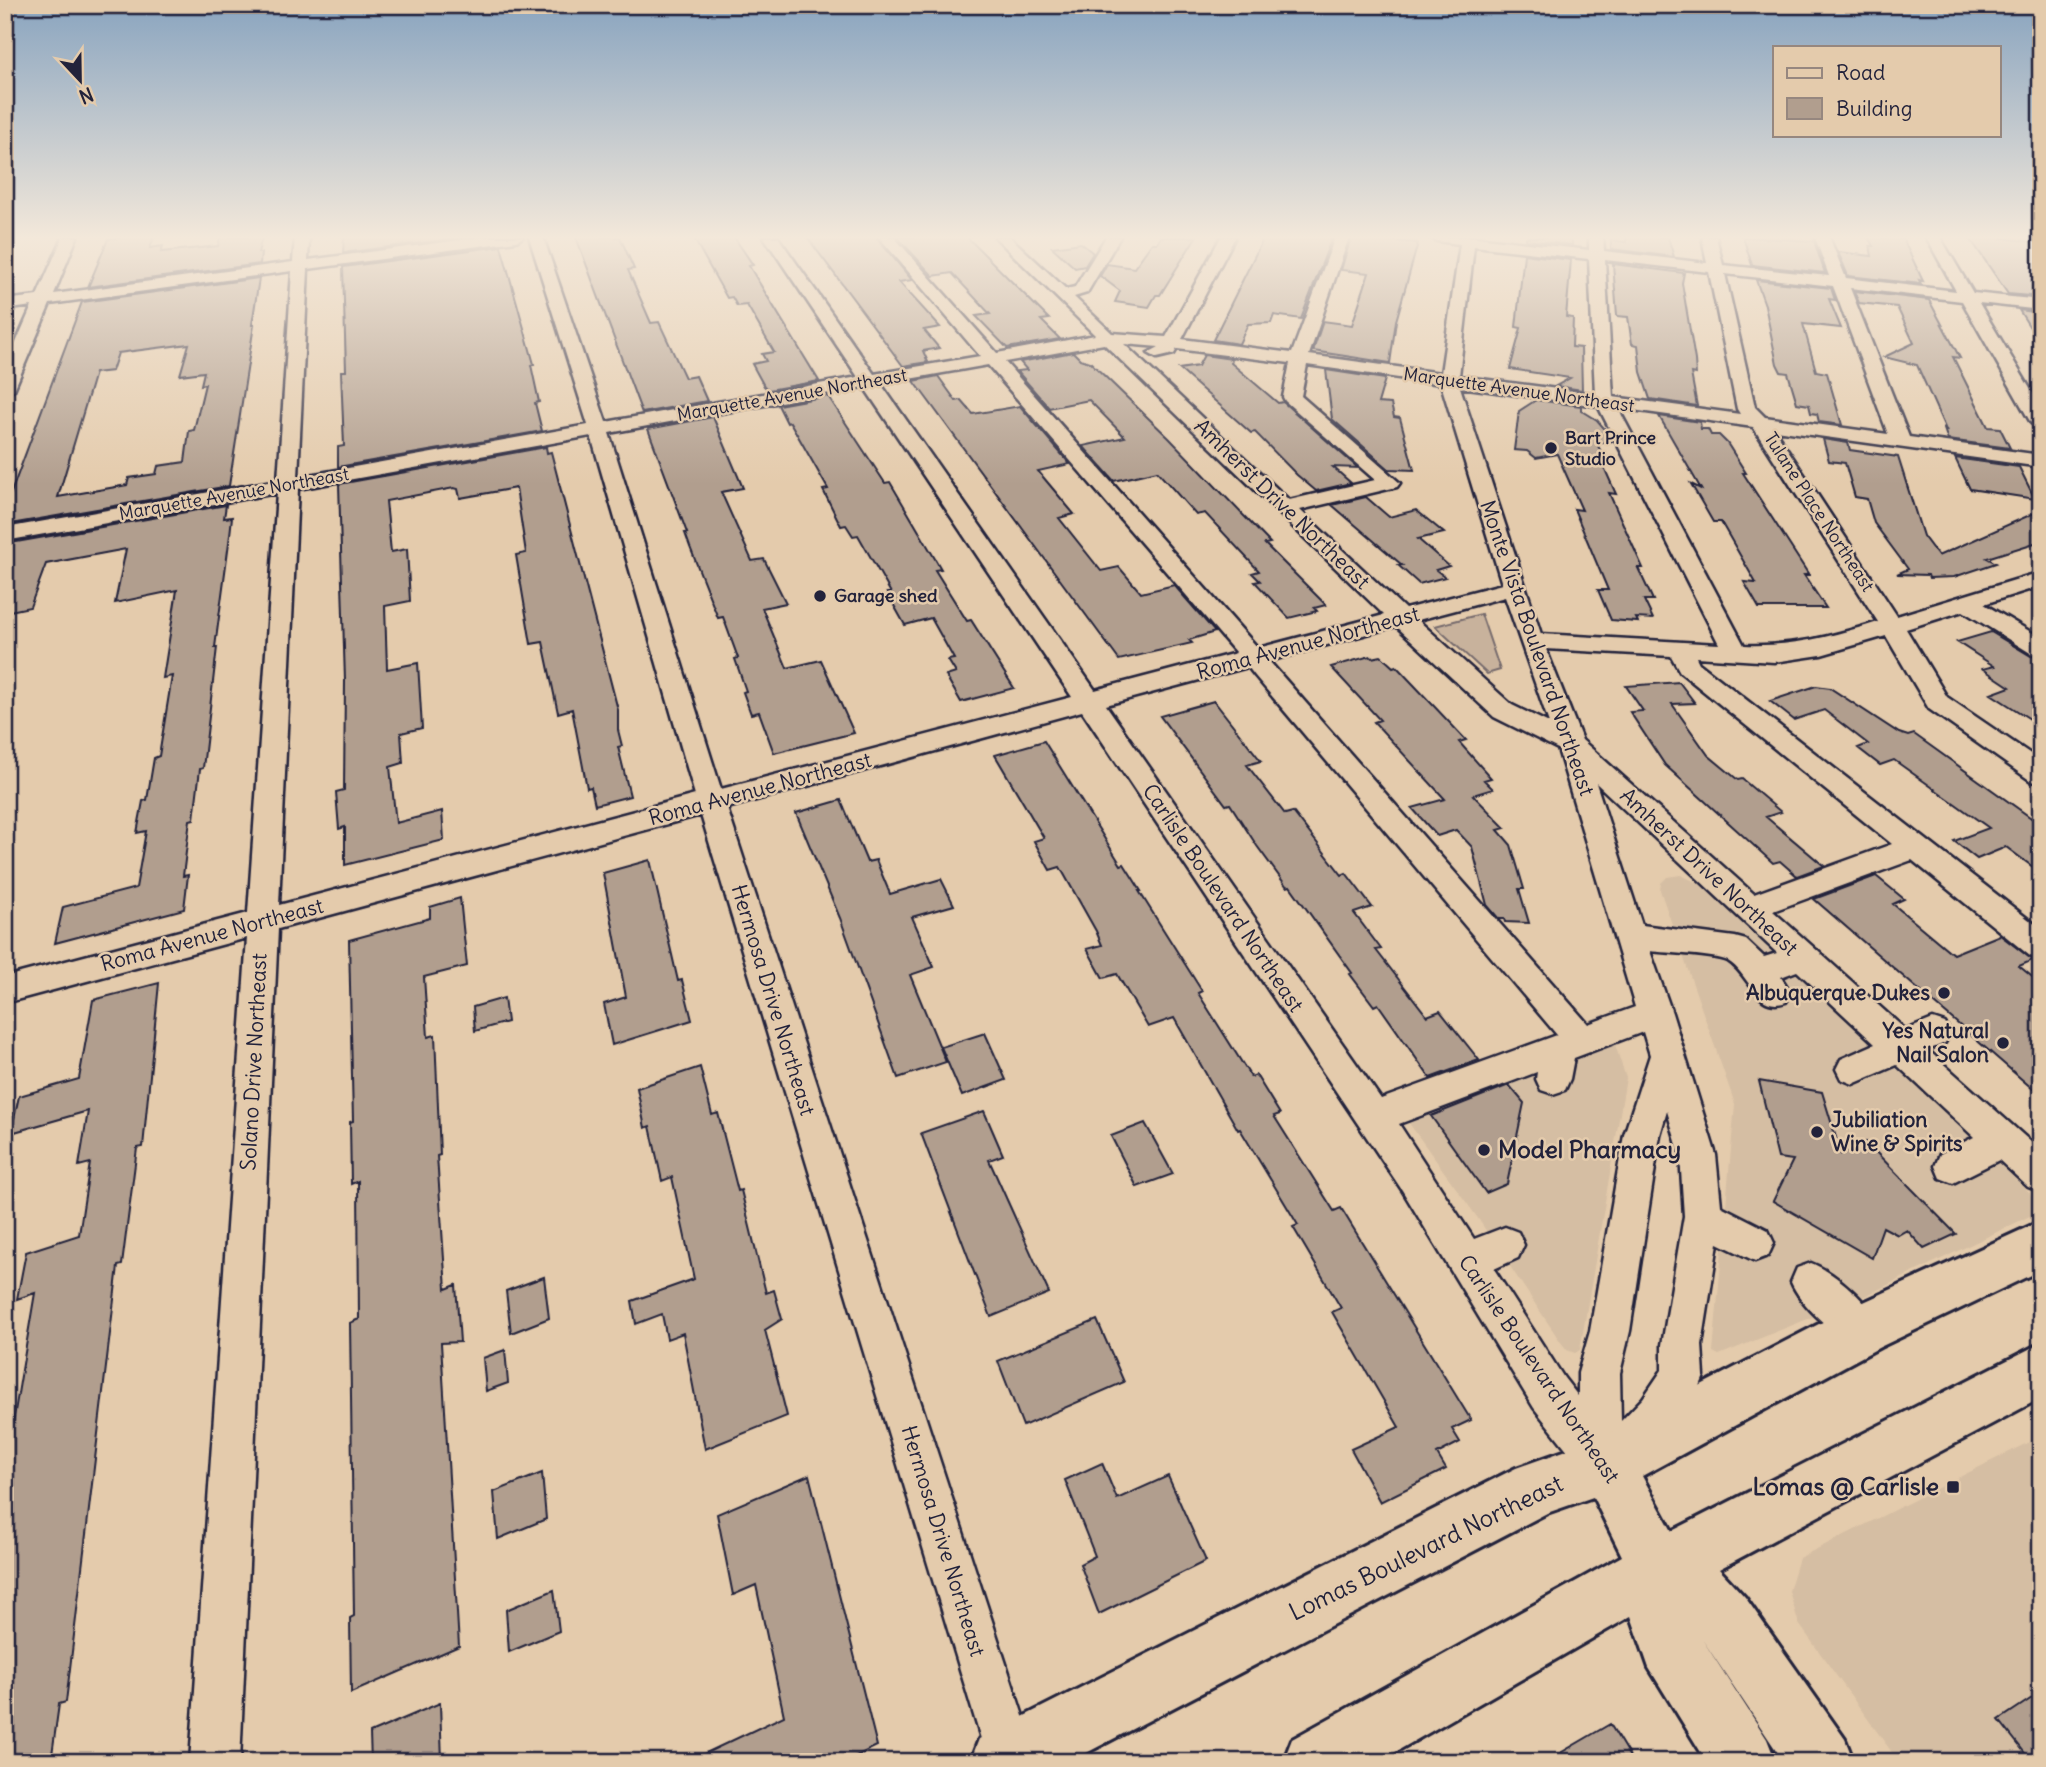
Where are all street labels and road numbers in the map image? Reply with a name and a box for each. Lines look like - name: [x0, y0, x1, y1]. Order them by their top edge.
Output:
- street label: Marquette Avenue Northeast: [1402, 362, 1636, 417]
- street label: Marquette Avenue Northeast: [675, 363, 909, 426]
- street label: Amherst Drive Northeast: [1189, 413, 1376, 595]
- street label: Tulane Place Northeast: [1759, 428, 1880, 596]
- street label: Marquette Avenue Northeast: [117, 462, 351, 525]
- street label: Monte Vista Boulevard Northeast: [1474, 497, 1601, 799]
- street label: Roma Avenue Northeast: [1193, 600, 1422, 685]
- street label: Roma Avenue Northeast: [645, 746, 874, 831]
- street label: Carlisle Boulevard Northeast: [1137, 778, 1310, 1017]
- street label: Amherst Drive Northeast: [1615, 782, 1804, 961]
- street label: Hermosa Drive Northeast: [725, 881, 821, 1119]
- street label: Roma Avenue Northeast: [97, 892, 326, 977]
- street label: Solano Drive Northeast: [234, 953, 273, 1171]
- street label: Carlisle Boulevard Northeast: [1453, 1249, 1626, 1488]
- street label: Hermosa Drive Northeast: [895, 1422, 991, 1660]
- street label: Lomas Boulevard Northeast: [1284, 1468, 1567, 1627]

